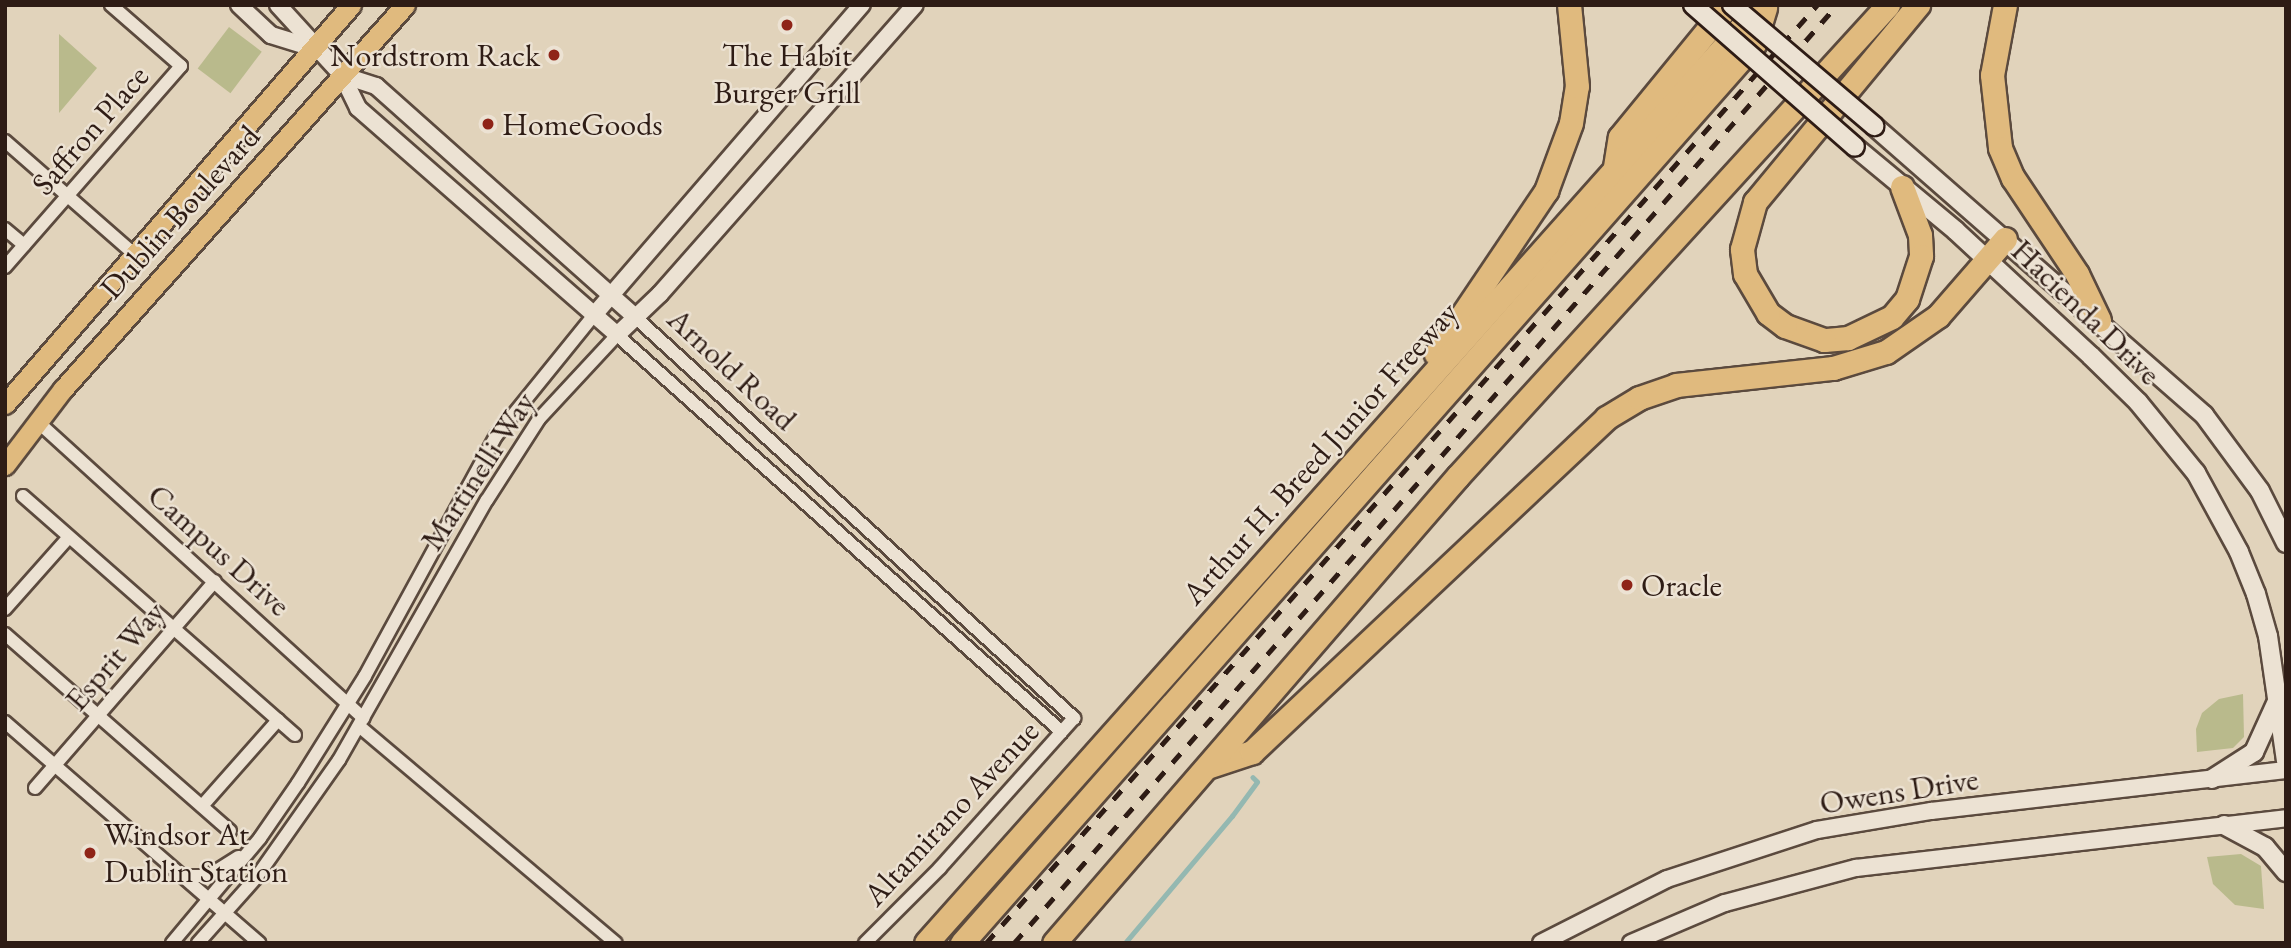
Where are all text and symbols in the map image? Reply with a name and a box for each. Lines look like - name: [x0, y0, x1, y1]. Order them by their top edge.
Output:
- marker: The Habit Burger Grill: [779, 17, 795, 33]
- place label: Nordstrom Rack: [330, 36, 540, 74]
- place label: The Habit Burger Grill: [713, 37, 861, 112]
- marker: Nordstrom Rack: [546, 47, 562, 63]
- street label: Saffron Place: [23, 57, 157, 203]
- place label: HomeGoods: [502, 105, 663, 143]
- marker: HomeGoods: [480, 116, 496, 132]
- street label: Dublin Boulevard: [92, 117, 268, 307]
- street label: Hacienda Drive: [2003, 231, 2169, 393]
- street label: Arthur H. Breed Junior Freeway: [1174, 294, 1466, 612]
- street label: Arnold Road: [660, 300, 804, 438]
- street label: Martinelli Way: [413, 385, 543, 557]
- street label: Campus Drive: [140, 476, 298, 624]
- place label: Oracle: [1641, 566, 1722, 604]
- marker: Oracle: [1619, 577, 1635, 593]
- street label: Esprit Way: [57, 593, 173, 719]
- street label: Altamirano Avenue: [855, 712, 1047, 914]
- street label: Owens Drive: [1817, 760, 1981, 822]
- place label: Windsor At Dublin Station: [104, 816, 288, 891]
- marker: Windsor At Dublin Station: [82, 845, 98, 861]

